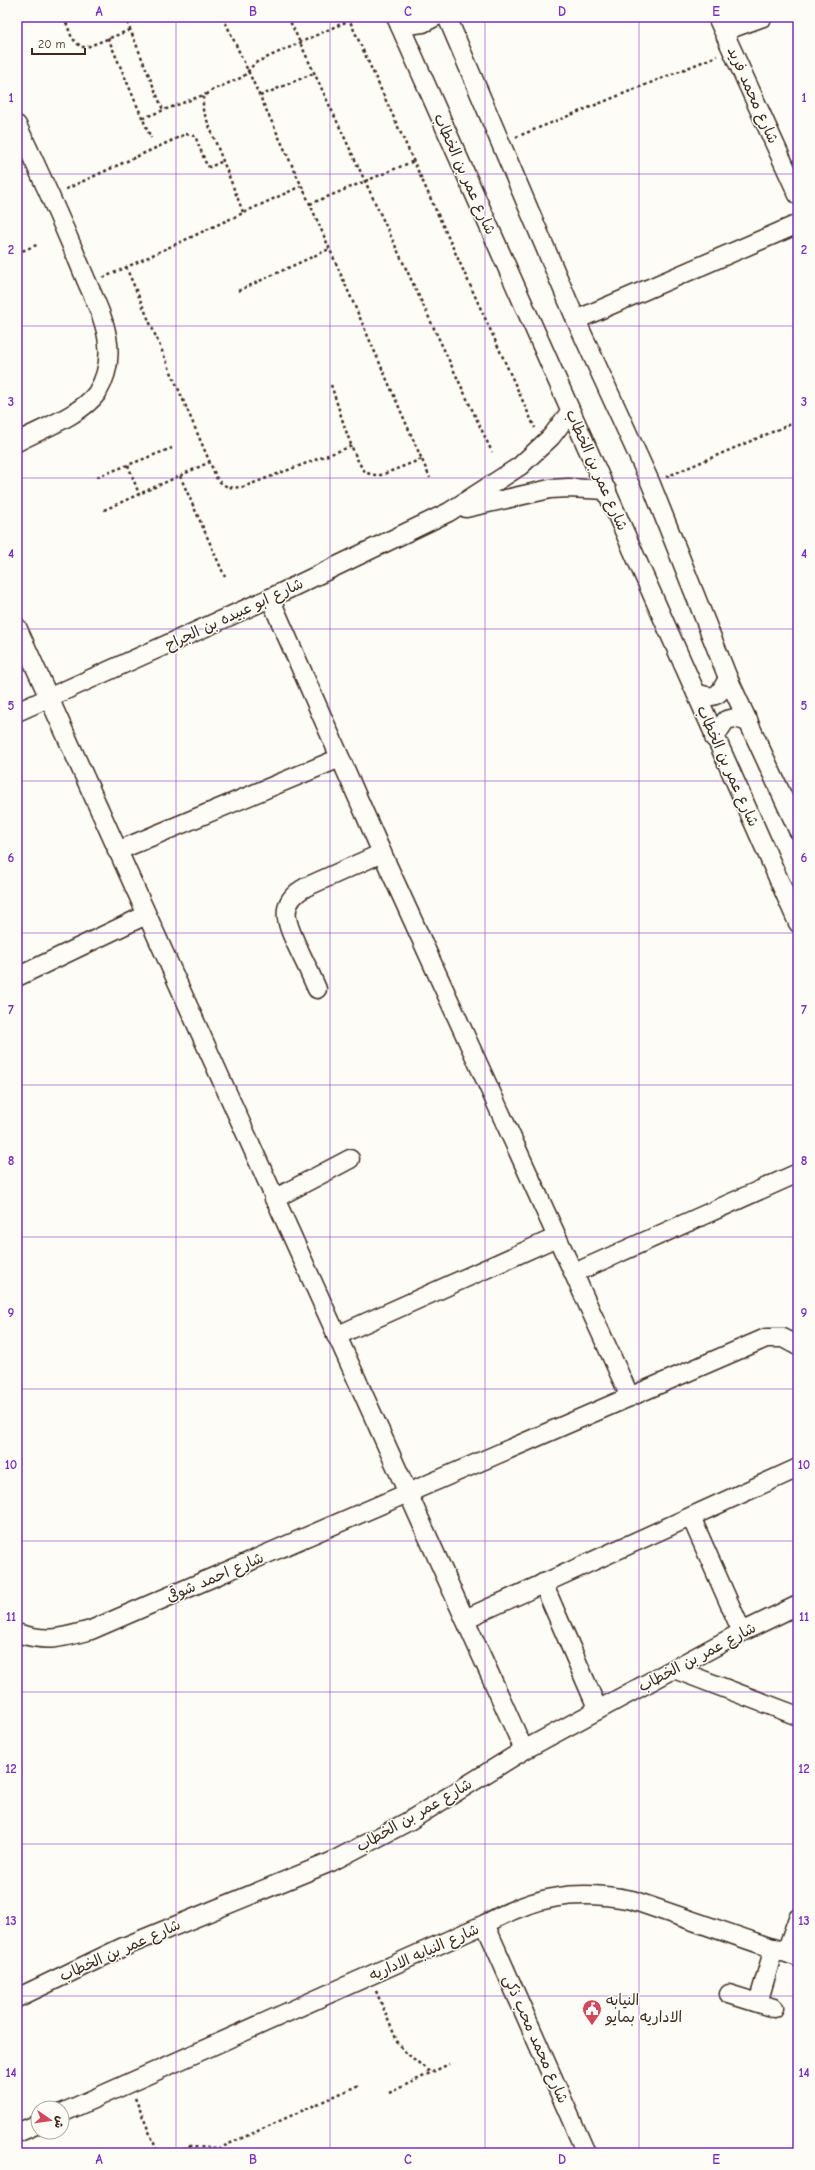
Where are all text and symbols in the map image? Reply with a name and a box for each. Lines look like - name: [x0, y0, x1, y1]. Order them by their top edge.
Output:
- text: A: [95, 4, 103, 19]
- text: B: [249, 4, 257, 19]
- text: C: [404, 4, 412, 19]
- text: D: [558, 4, 566, 19]
- text: E: [712, 4, 720, 19]
- scale bar: [32, 30, 85, 56]
- text: 20 m: [38, 37, 66, 51]
- street label: شارع محمد فريد: [723, 44, 782, 147]
- text: 1: [8, 90, 14, 105]
- text: 1: [801, 90, 807, 105]
- street label: شارع عمر بن الخطاب: [429, 111, 500, 238]
- text: 2: [8, 242, 14, 257]
- text: 2: [801, 242, 807, 257]
- text: 3: [8, 394, 14, 409]
- text: 3: [801, 394, 807, 409]
- street label: شارع عمر بن الخطاب: [561, 407, 632, 534]
- text: 4: [8, 546, 14, 561]
- text: 4: [801, 546, 807, 561]
- street label: شارع ابو عبيده بن الجراح: [162, 574, 306, 655]
- text: 5: [8, 698, 15, 713]
- text: 5: [801, 698, 808, 713]
- street label: شارع عمر بن الخطاب: [692, 703, 763, 830]
- text: 6: [8, 850, 15, 865]
- text: 6: [801, 850, 808, 865]
- text: 7: [8, 1002, 14, 1017]
- text: 7: [801, 1002, 807, 1017]
- text: 8: [8, 1153, 14, 1168]
- text: 8: [801, 1153, 807, 1168]
- text: 9: [8, 1305, 15, 1320]
- text: 9: [801, 1305, 808, 1320]
- text: 10: [5, 1457, 17, 1472]
- text: 10: [798, 1457, 810, 1472]
- street label: شارع احمد شوقى: [163, 1547, 267, 1607]
- text: 11: [6, 1609, 16, 1624]
- text: 11: [799, 1609, 809, 1624]
- street label: شارع عمر بن الخطاب: [635, 1618, 759, 1697]
- text: 12: [5, 1761, 17, 1776]
- text: 12: [798, 1761, 810, 1776]
- street label: شارع عمر بن الخطاب: [353, 1775, 476, 1856]
- text: 13: [5, 1913, 17, 1928]
- text: 13: [798, 1913, 810, 1928]
- street label: شارع عمر بن الخطاب: [57, 1915, 184, 1986]
- street label: شارع النيابه الاداريه: [366, 1920, 482, 1985]
- street label: شارع محمد محب ذكى: [499, 1972, 572, 2106]
- place label: النيابه الاداريه بمايو: [605, 1991, 682, 2026]
- public building icon: النيابه الاداريه بمايو: [581, 1998, 603, 2026]
- text: 14: [5, 2065, 17, 2080]
- text: 14: [798, 2065, 810, 2080]
- north arrow: [30, 2100, 70, 2140]
- text: ش: [52, 2115, 67, 2129]
- text: A: [95, 2152, 103, 2167]
- text: B: [249, 2152, 257, 2167]
- text: C: [404, 2152, 412, 2167]
- text: D: [558, 2152, 566, 2167]
- text: E: [712, 2152, 720, 2167]

